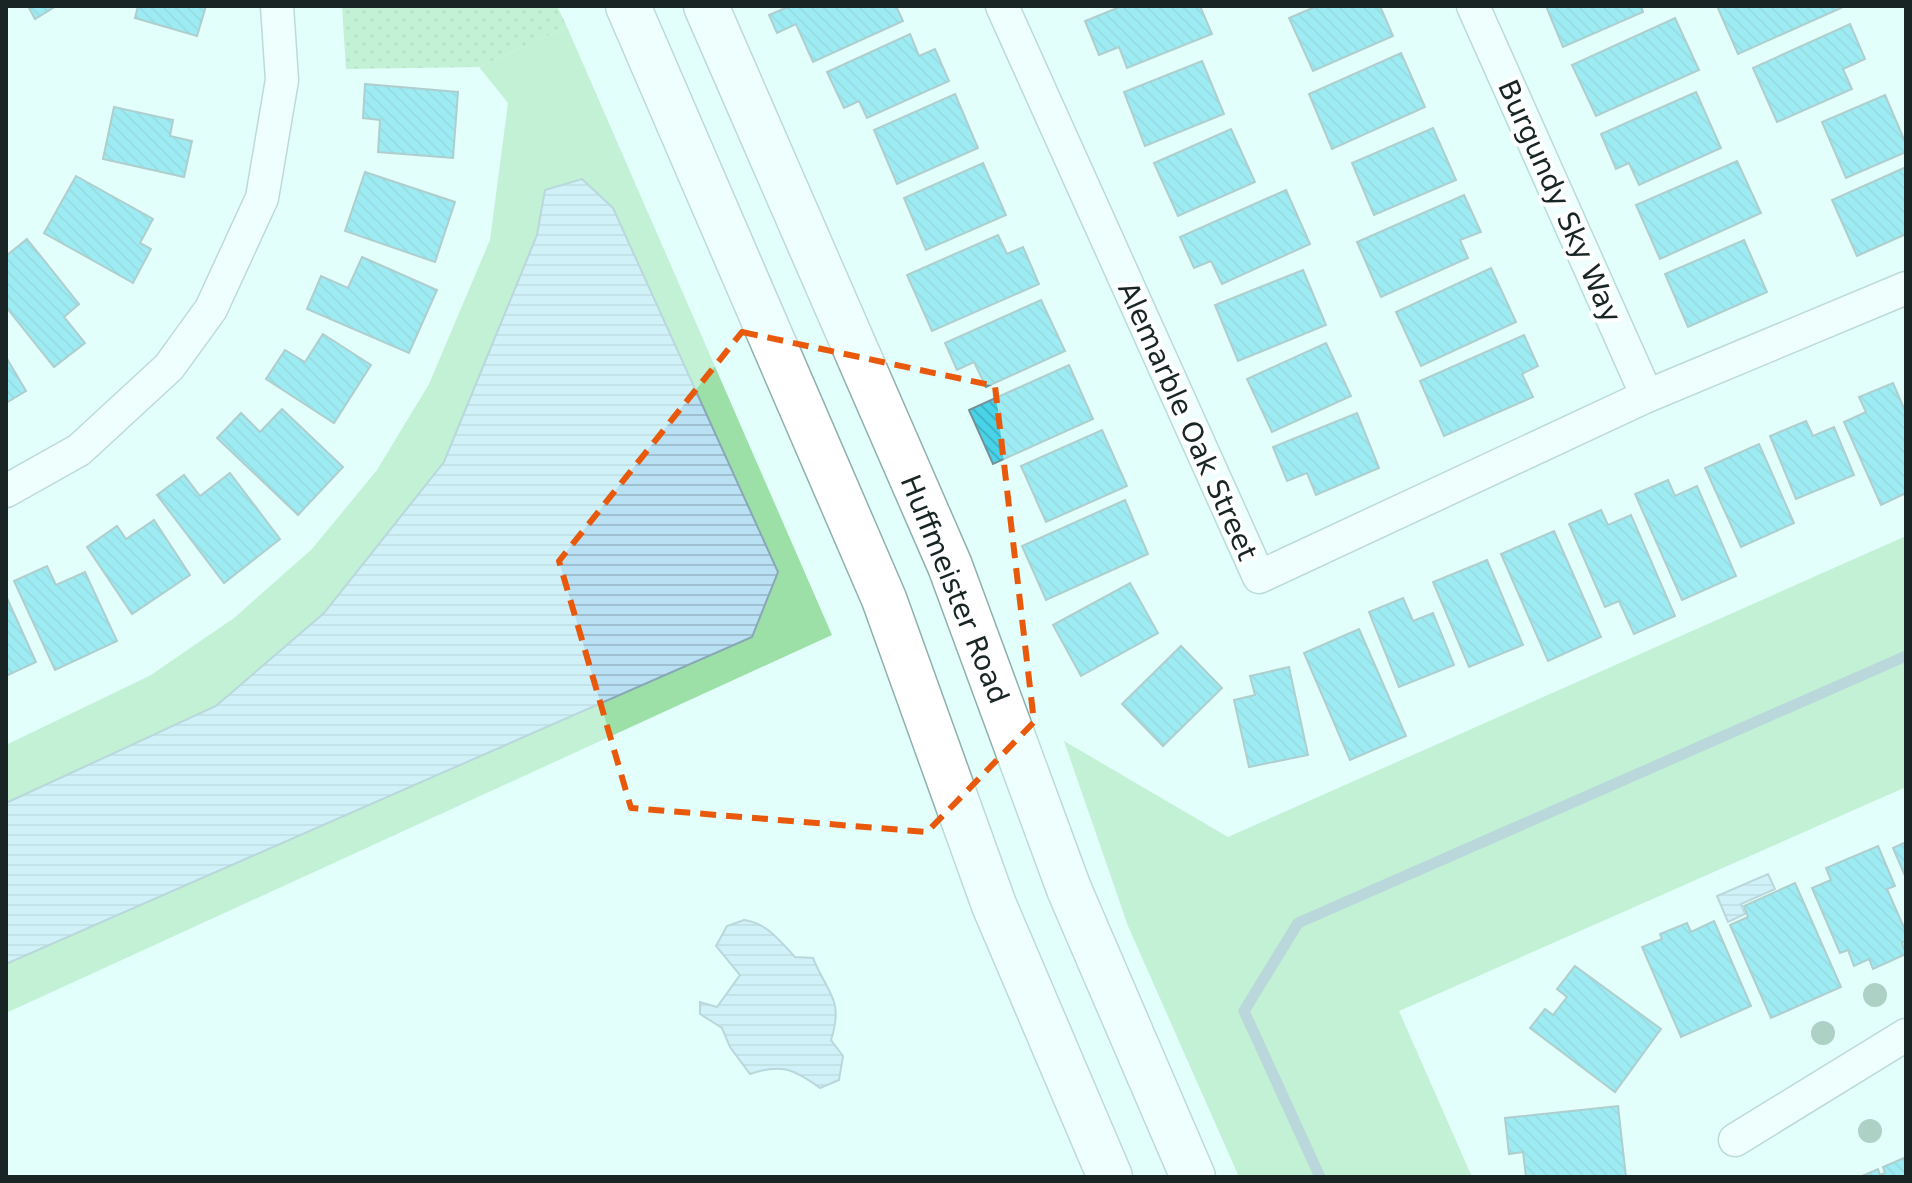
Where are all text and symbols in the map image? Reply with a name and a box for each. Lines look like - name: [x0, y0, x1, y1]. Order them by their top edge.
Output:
- street label: Burgundy Sky Way: [1491, 75, 1628, 328]
- street label: Alemarble Oak Street: [1111, 277, 1264, 565]
- street label: Huffmeister Road: [894, 470, 1016, 708]

